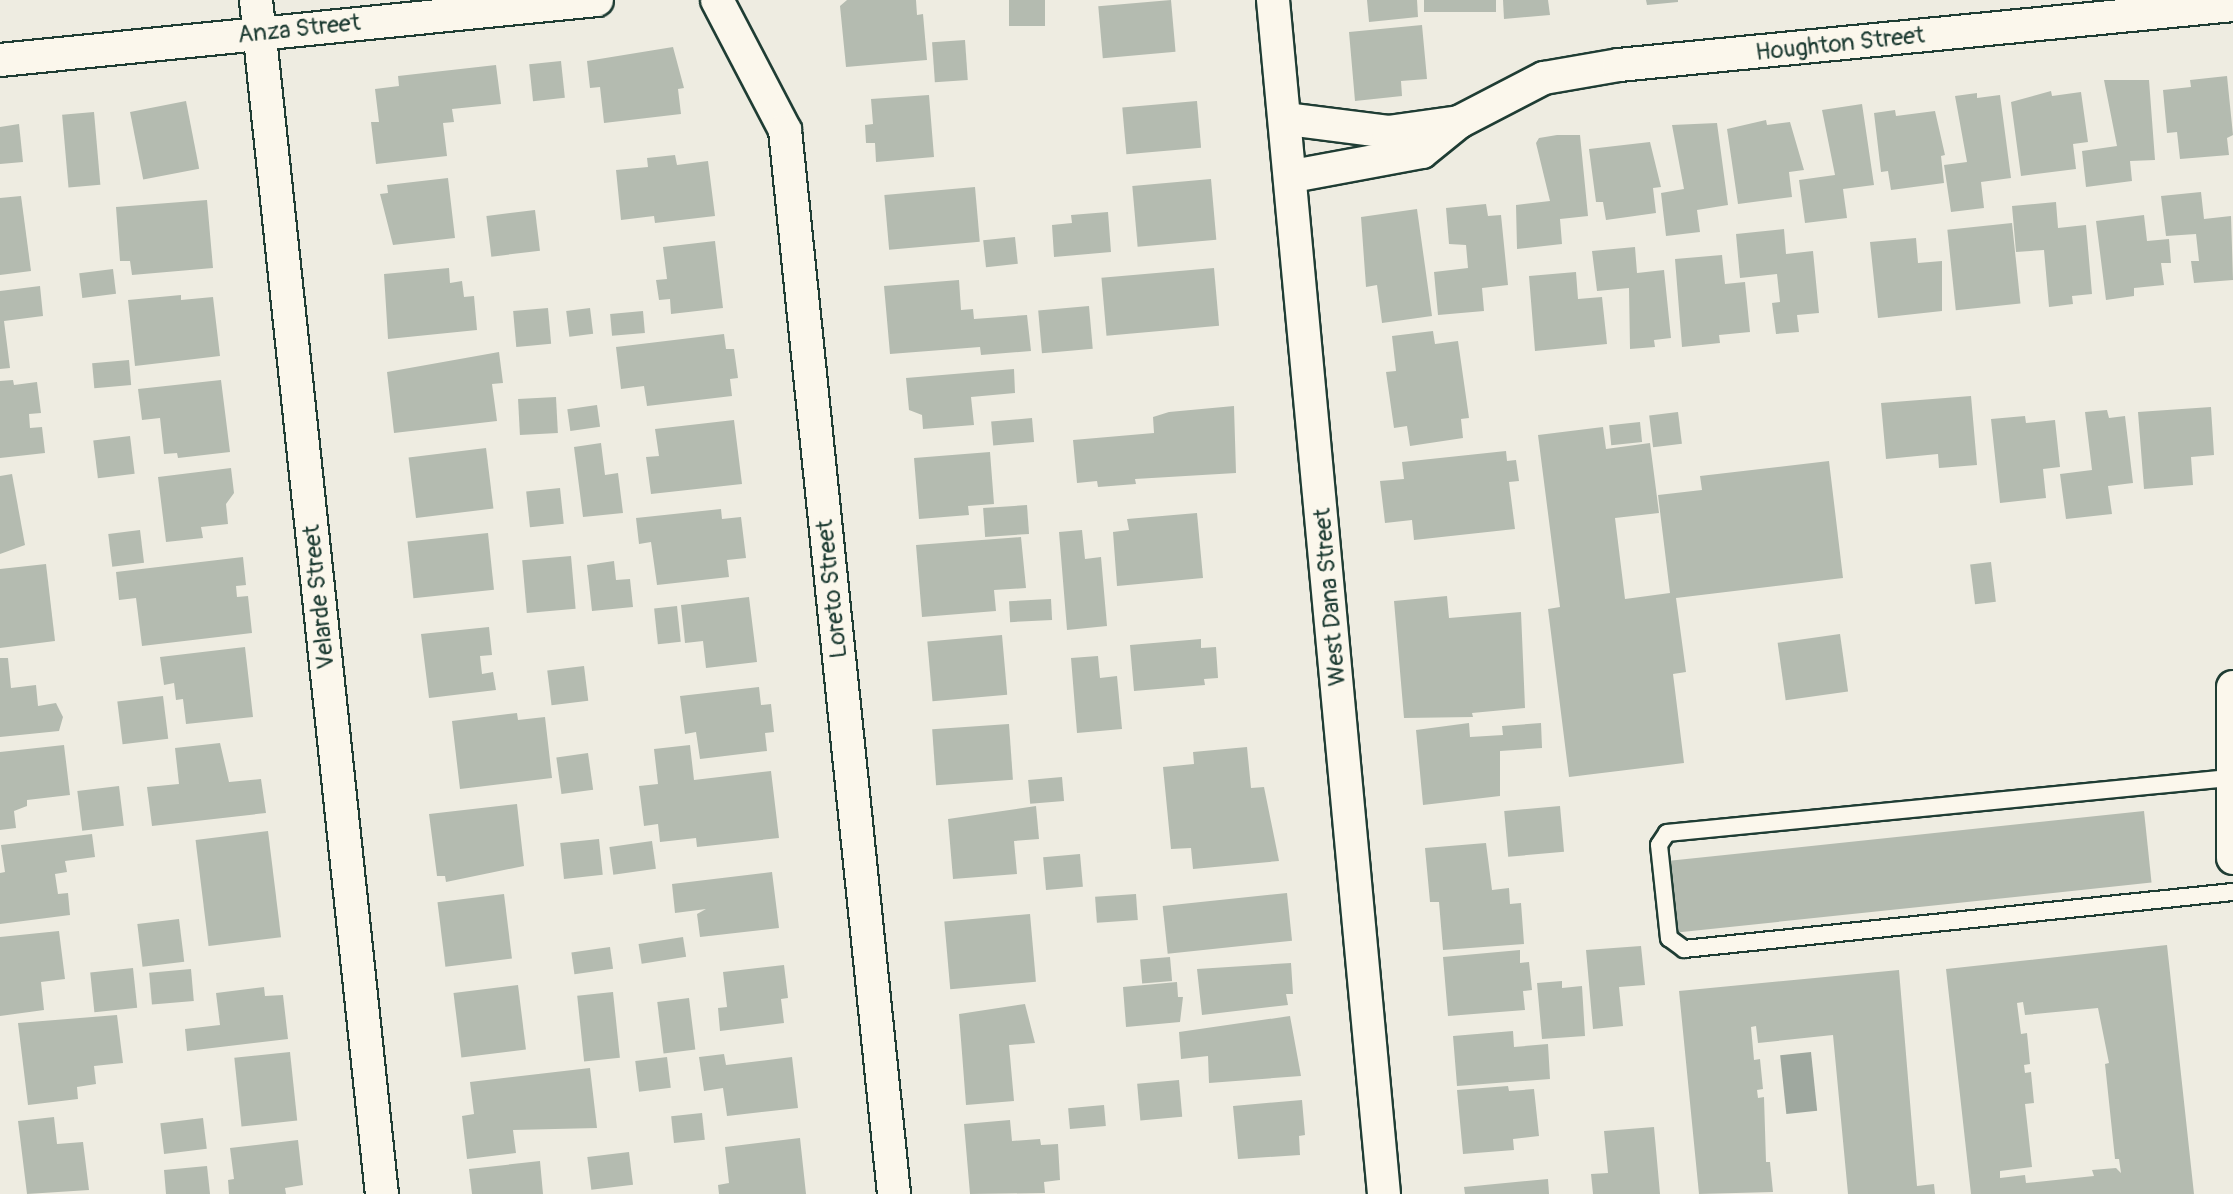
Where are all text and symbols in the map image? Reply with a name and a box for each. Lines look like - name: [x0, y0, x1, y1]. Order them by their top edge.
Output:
- street label: Anza Street: [236, 8, 362, 50]
- street label: Houghton Street: [1754, 21, 1926, 67]
- street label: West Dana Street: [1308, 507, 1352, 687]
- street label: Loreto Street: [810, 518, 854, 660]
- street label: Velarde Street: [297, 523, 341, 671]

